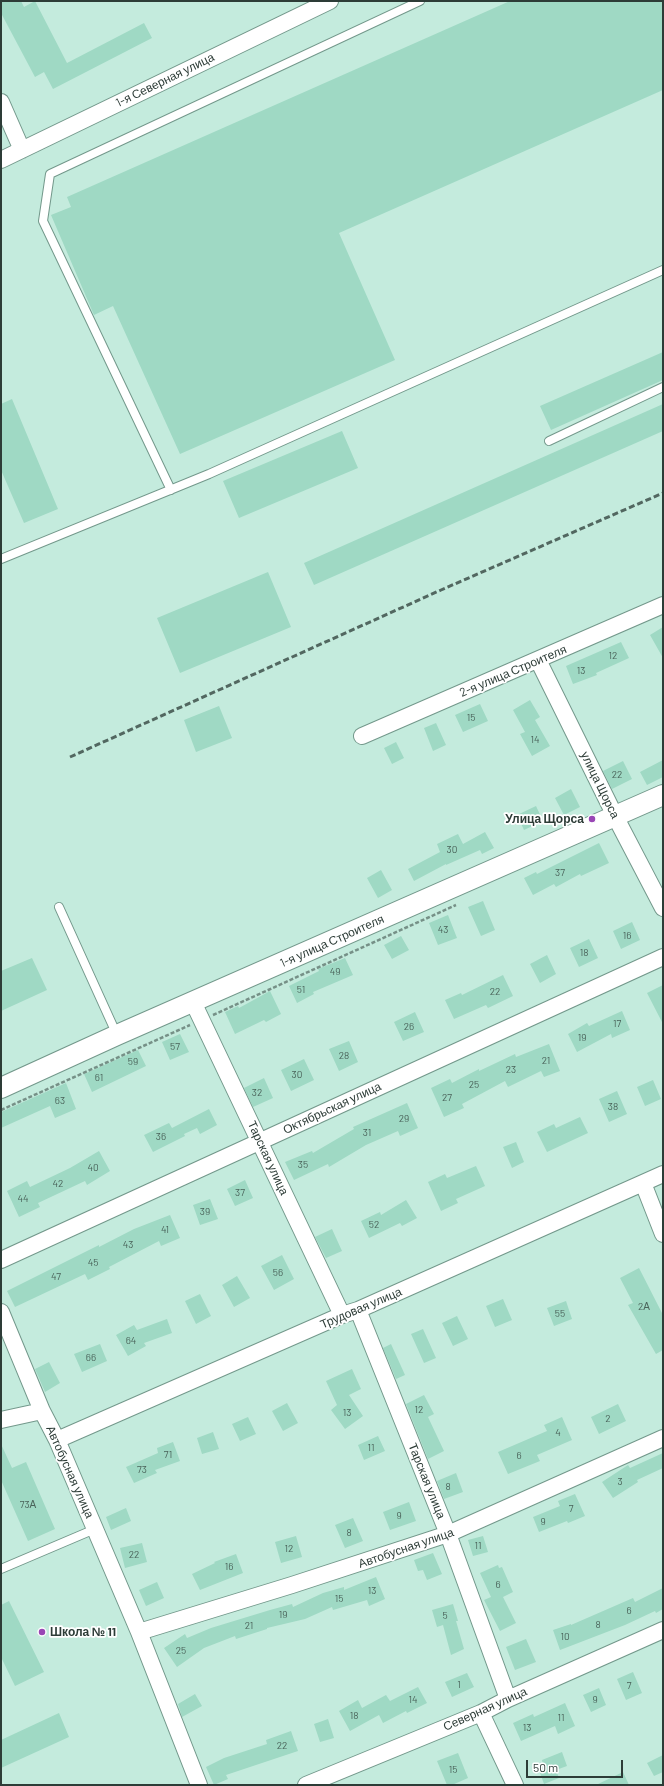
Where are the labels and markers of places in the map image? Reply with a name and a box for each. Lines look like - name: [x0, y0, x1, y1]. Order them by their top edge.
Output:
- place label: Улица Щорса: [505, 812, 584, 826]
- marker: Улица Щорса: [587, 814, 597, 824]
- place label: Школа № 11: [50, 1625, 116, 1639]
- marker: Школа № 11: [37, 1627, 47, 1637]

